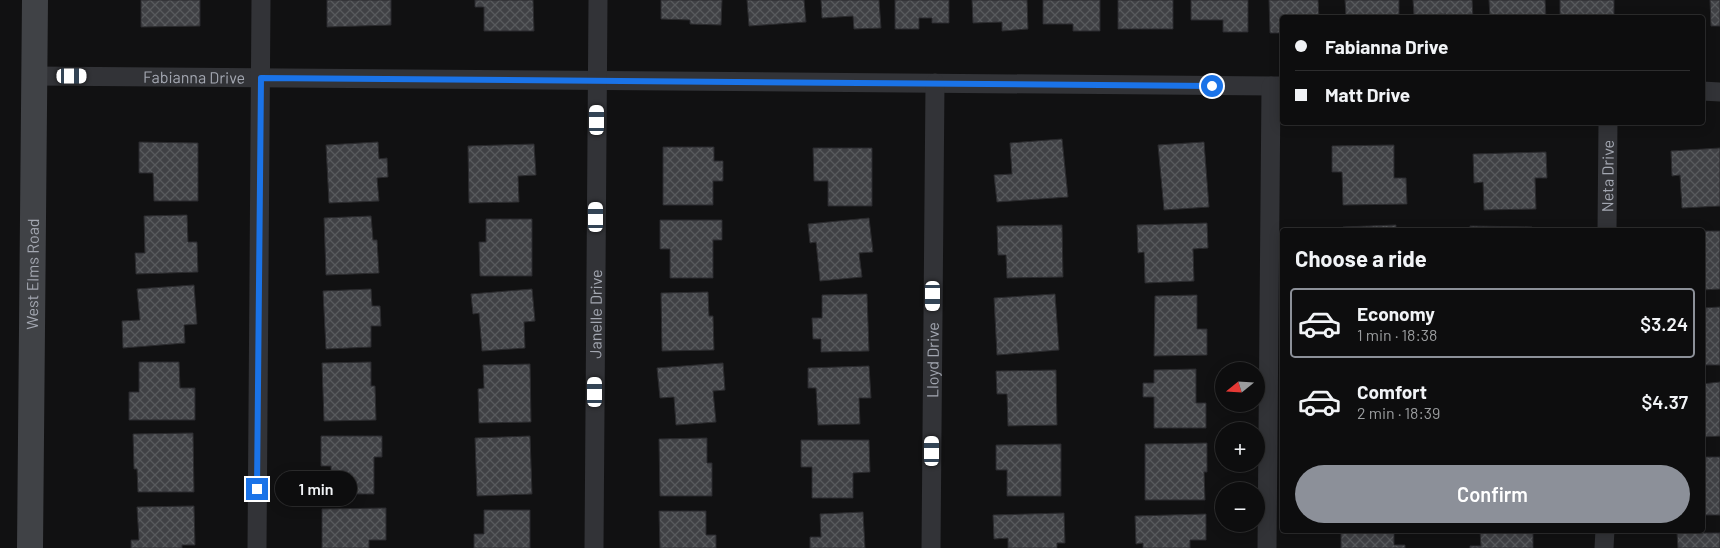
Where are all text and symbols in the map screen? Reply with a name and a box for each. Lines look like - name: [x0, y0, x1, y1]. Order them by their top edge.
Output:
- text: Fabianna Drive: [1325, 35, 1448, 58]
- street label: Fabianna Drive: [143, 67, 245, 87]
- car: [57, 69, 87, 84]
- route start: [1201, 75, 1223, 97]
- text: Matt Drive: [1325, 83, 1410, 106]
- car: [589, 105, 604, 135]
- street label: Neta Drive: [1597, 140, 1617, 212]
- car: [588, 202, 603, 232]
- street label: West Elms Road: [22, 218, 42, 330]
- text: Choose a ride: [1295, 245, 1427, 271]
- street label: Janelle Drive: [585, 269, 605, 359]
- car: [925, 281, 940, 311]
- icon: car: [1297, 301, 1342, 346]
- text: Economy: [1357, 302, 1435, 325]
- text: $3.24: [1640, 312, 1688, 335]
- street label: Lloyd Drive: [922, 322, 942, 398]
- text: 1 min · 18:38: [1357, 325, 1437, 344]
- north arrow: [1215, 362, 1265, 412]
- map controls: [1215, 362, 1265, 532]
- car: [587, 377, 602, 407]
- icon: car: [1297, 379, 1342, 424]
- text: Comfort: [1357, 380, 1427, 403]
- text: $4.37: [1642, 390, 1688, 413]
- text: 2 min · 18:39: [1357, 403, 1440, 422]
- button: +: [1215, 422, 1265, 472]
- car: [924, 436, 939, 466]
- button: Confirm: [1295, 465, 1690, 523]
- callout: 1 min: [274, 472, 357, 506]
- route end: [246, 478, 268, 500]
- text: 1 min: [299, 479, 333, 498]
- button: −: [1215, 482, 1265, 532]

